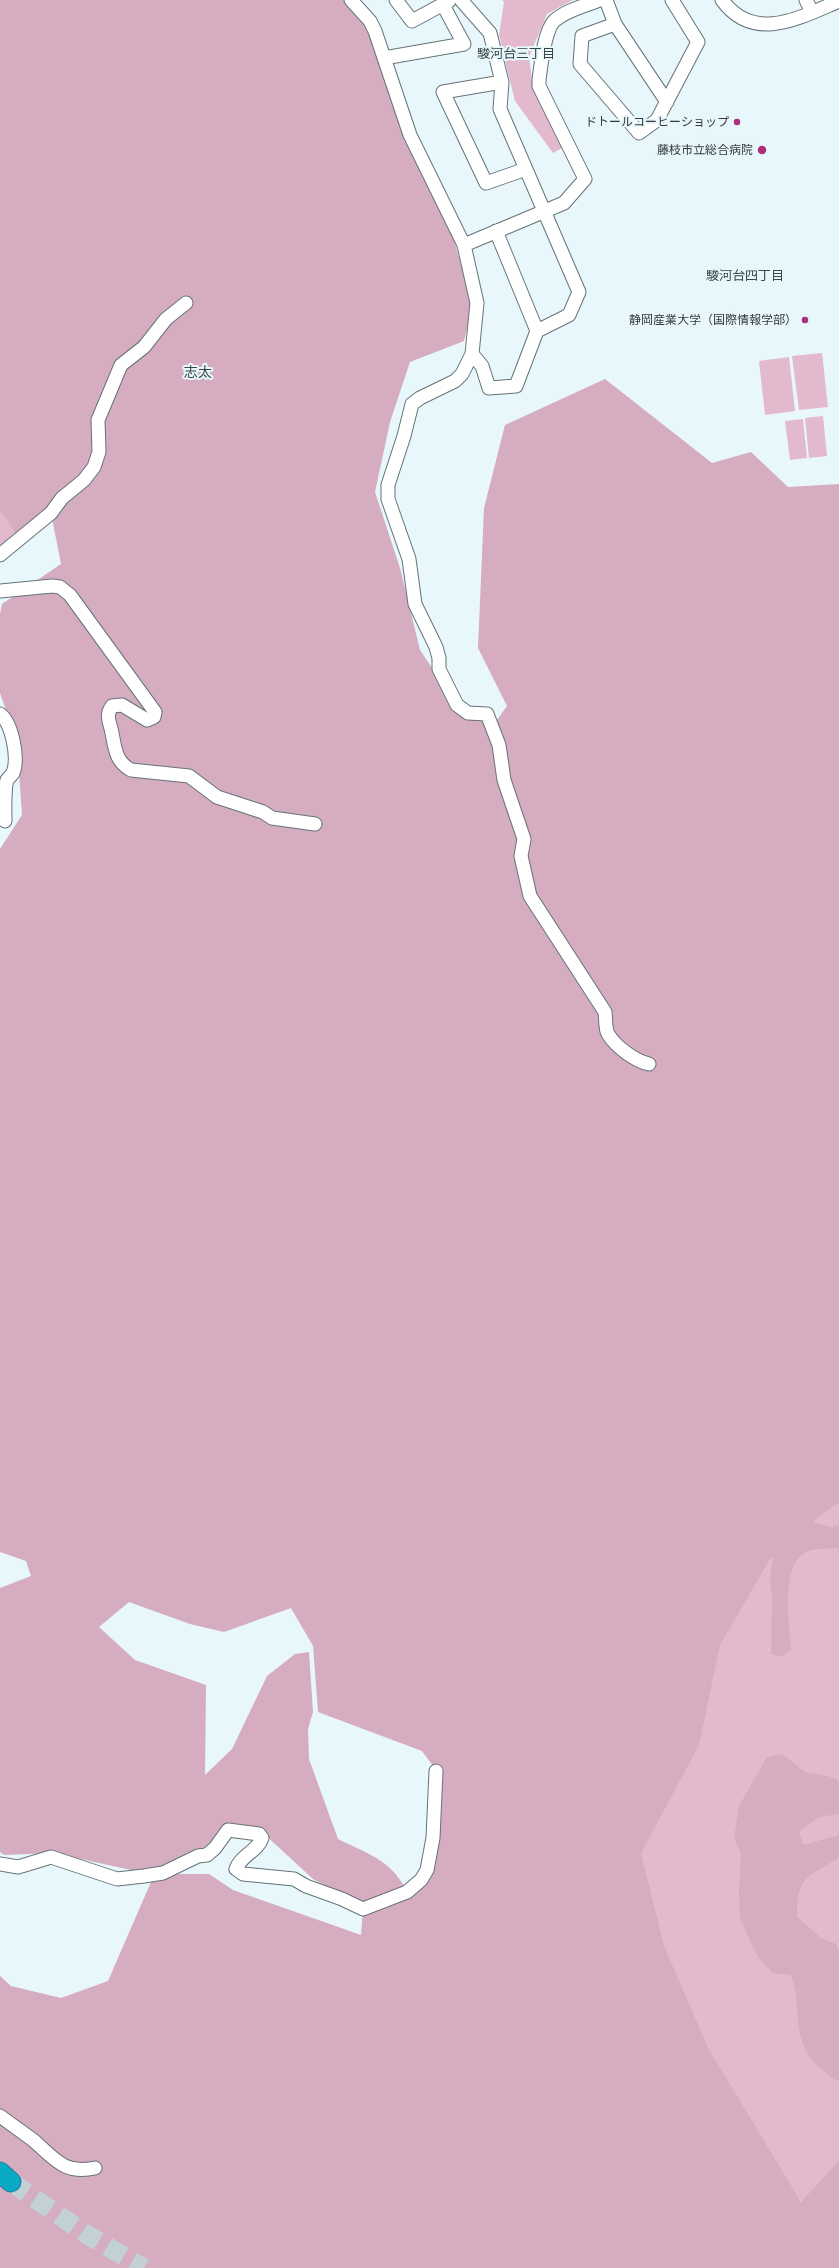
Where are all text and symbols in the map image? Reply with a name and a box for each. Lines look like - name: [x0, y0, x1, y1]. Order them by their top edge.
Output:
- district label: 駿河台三丁目: [477, 46, 555, 62]
- place label: ドトールコーヒーショップ: [585, 115, 729, 129]
- marker: ドトールコーヒーショップ: [732, 117, 742, 127]
- place label: 藤枝市立総合病院: [657, 143, 753, 157]
- marker: 藤枝市立総合病院: [756, 144, 768, 156]
- district label: 駿河台四丁目: [706, 268, 784, 284]
- place label: 静岡産業大学（国際情報学部）: [629, 313, 797, 327]
- marker: 静岡産業大学（国際情報学部）: [800, 315, 810, 325]
- district label: 志太: [184, 365, 212, 381]

